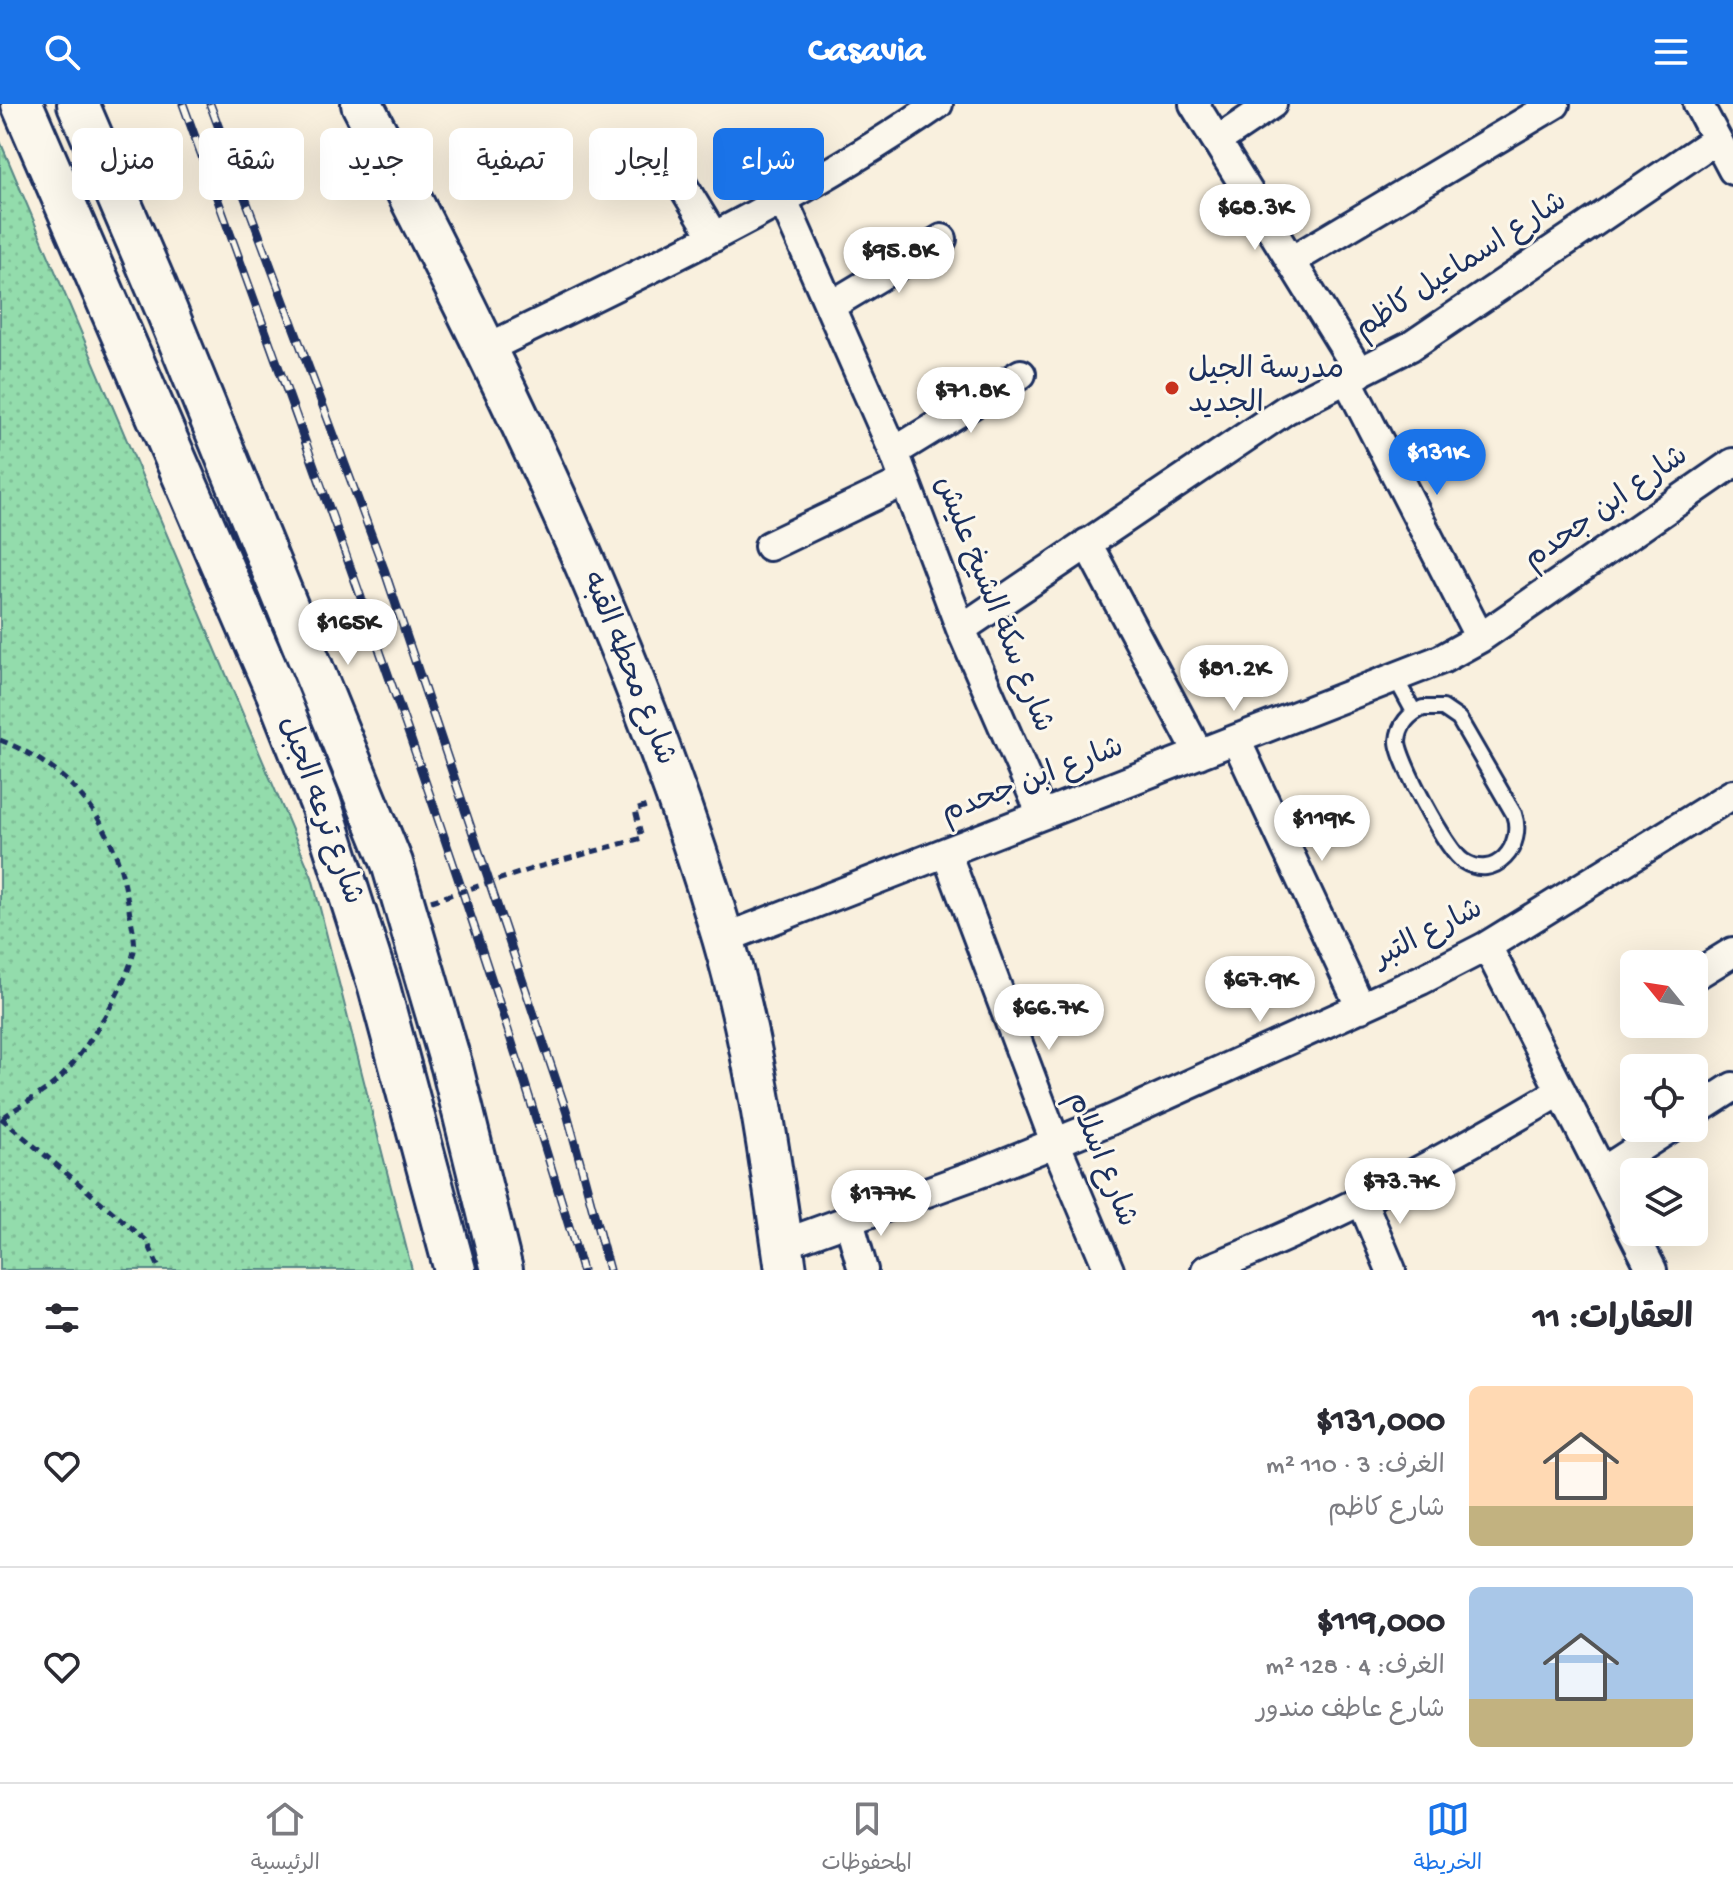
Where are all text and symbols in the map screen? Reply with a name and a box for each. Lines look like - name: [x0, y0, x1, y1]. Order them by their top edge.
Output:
- icon: search: [40, 30, 84, 74]
- icon: menu: [1649, 30, 1693, 74]
- text: Casavia: [808, 31, 925, 74]
- chip: منزل: [72, 128, 183, 200]
- chip: شقة: [199, 128, 304, 200]
- chip: جديد: [320, 128, 433, 200]
- chip: تصفية: [449, 128, 573, 200]
- chip: إيجار: [589, 128, 697, 200]
- chip: شراء: [713, 128, 824, 200]
- pin: $68.3K: [1190, 184, 1320, 252]
- street label: شارع اسماعيل كاظم: [1349, 185, 1575, 349]
- text: $68.3K: [1217, 194, 1293, 225]
- pin: $95.8K: [834, 227, 964, 295]
- text: $95.8K: [861, 237, 937, 268]
- place label: مدرسة الجيل الجديد: [1188, 354, 1344, 423]
- pin: $71.8K: [906, 367, 1036, 435]
- text: $71.8K: [935, 377, 1007, 408]
- marker: مدرسة الجيل الجديد: [1163, 379, 1181, 397]
- pin: $131K: [1381, 429, 1493, 497]
- text: $131K: [1407, 439, 1467, 470]
- street label: شارع ابن جحدم: [1518, 439, 1696, 579]
- street label: شارع سكة الشيخ عليش: [925, 472, 1059, 738]
- street label: شارع محطه القبه: [572, 567, 682, 771]
- pin: $165K: [292, 599, 404, 667]
- text: $165K: [316, 609, 380, 640]
- pin: $81.2K: [1169, 645, 1299, 713]
- text: $81.2K: [1198, 655, 1270, 686]
- street label: شارع ترعه الجبل: [269, 712, 369, 910]
- street label: شارع ابن جحدم: [937, 731, 1129, 833]
- pin: $119K: [1266, 795, 1378, 863]
- text: $119K: [1292, 805, 1352, 836]
- street label: شارع التبر: [1366, 893, 1489, 979]
- north arrow: [1620, 950, 1708, 1038]
- map controls: [1620, 950, 1708, 1246]
- pin: $67.9K: [1195, 956, 1325, 1024]
- text: $67.9K: [1223, 966, 1297, 997]
- pin: $66.7K: [984, 984, 1114, 1052]
- text: $66.7K: [1012, 994, 1086, 1025]
- button: locate: [1620, 1054, 1708, 1142]
- street label: شارع اسلام: [1057, 1087, 1143, 1233]
- pin: $73.7K: [1335, 1158, 1465, 1226]
- button: layers: [1620, 1158, 1708, 1246]
- text: $73.7K: [1363, 1168, 1437, 1199]
- pin: $177K: [825, 1170, 937, 1238]
- text: $177K: [849, 1180, 913, 1211]
- icon: filters: [40, 1296, 84, 1340]
- text: العقارات: 11: [1533, 1301, 1693, 1341]
- text: $131,000: [1316, 1403, 1445, 1443]
- icon: home: [1533, 1418, 1629, 1514]
- icon: heart: [40, 1444, 84, 1488]
- text: الغرف: 3 · 110 m²: [1266, 1452, 1445, 1483]
- text: شارع كاظم: [1328, 1495, 1445, 1526]
- text: $119,000: [1317, 1604, 1445, 1644]
- icon: home: [1533, 1619, 1629, 1715]
- icon: heart: [40, 1645, 84, 1689]
- text: الغرف: 4 · 128 m²: [1265, 1653, 1445, 1684]
- text: شارع عاطف مندور: [1257, 1696, 1445, 1727]
- tab: الرئيسية: [251, 1797, 320, 1881]
- tab: المحفوظات: [821, 1797, 912, 1881]
- tab: الخريطة: [1414, 1797, 1482, 1881]

